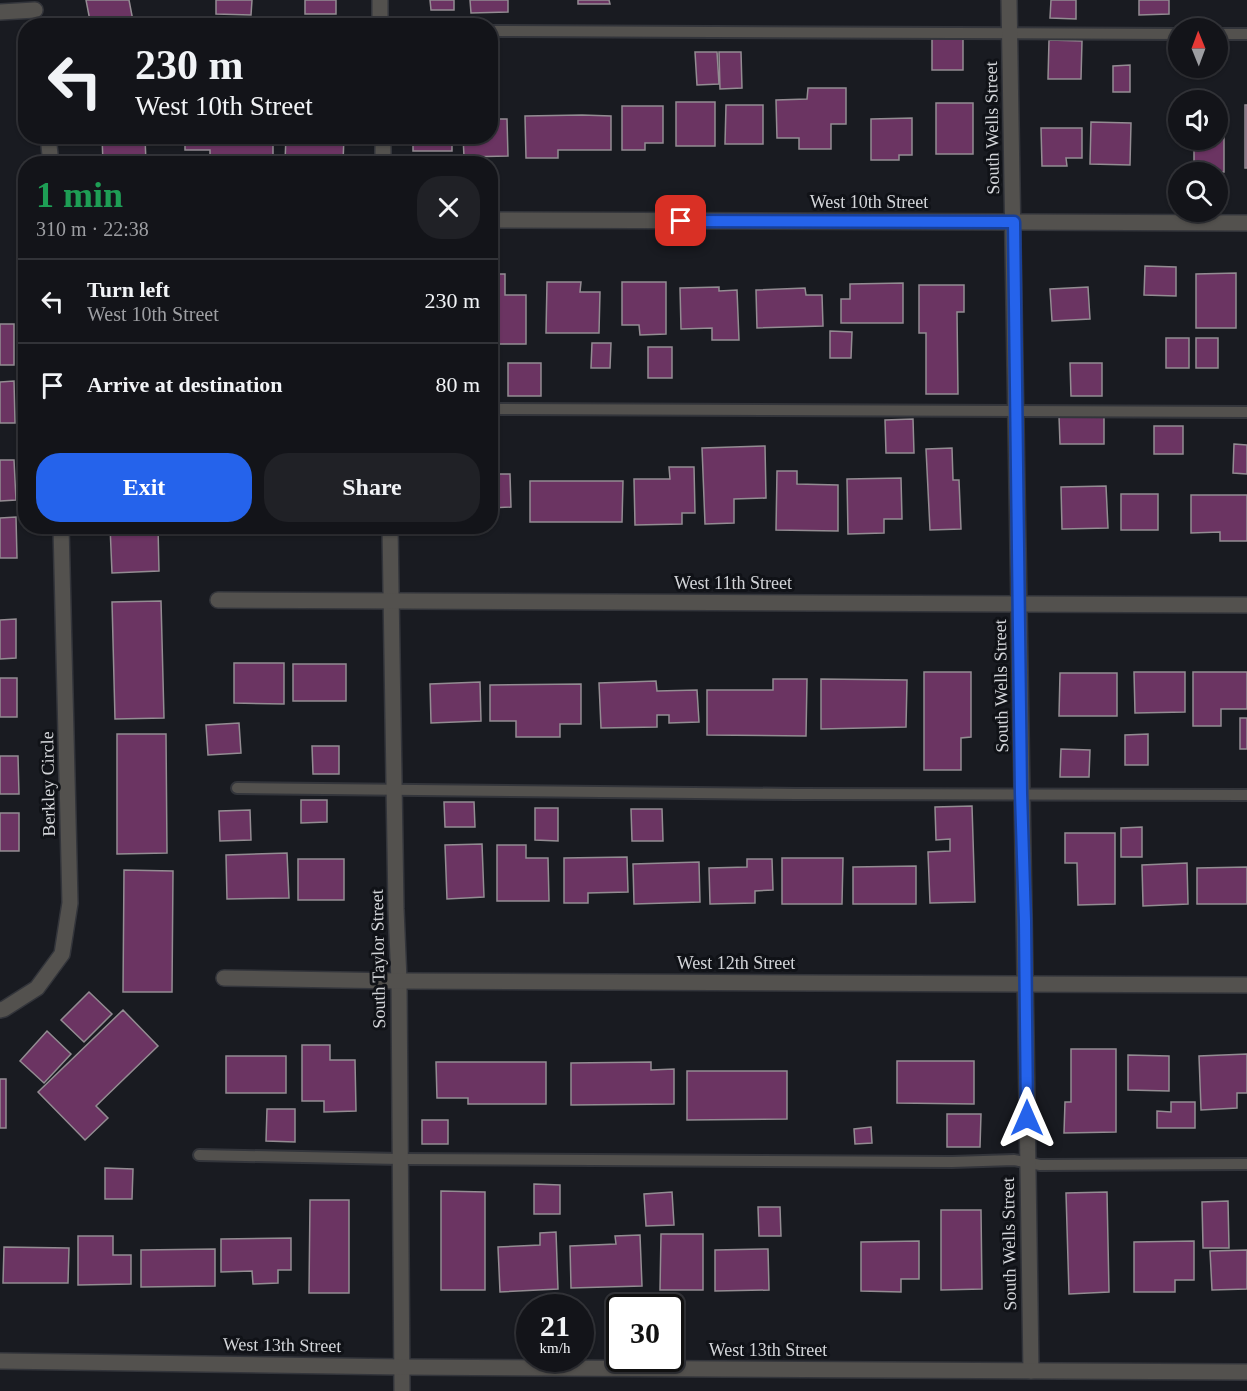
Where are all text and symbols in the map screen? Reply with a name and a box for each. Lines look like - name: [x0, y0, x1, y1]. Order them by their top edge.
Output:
- north arrow: [1168, 18, 1228, 78]
- map controls: [1168, 18, 1228, 222]
- icon: left: [36, 42, 114, 120]
- text: 230 m: [135, 42, 244, 88]
- street label: South Wells Street: [981, 61, 1003, 195]
- button: sound: [1168, 90, 1228, 150]
- text: West 10th Street: [135, 91, 313, 121]
- button: search: [1168, 162, 1228, 222]
- text: 1 min: [36, 175, 123, 215]
- button: close: [417, 176, 480, 239]
- street label: West 10th Street: [810, 192, 928, 212]
- pin: [655, 195, 706, 246]
- icon: arrive: [664, 204, 697, 237]
- text: 310 m · 22:38: [36, 218, 149, 240]
- text: Turn left: [87, 277, 170, 302]
- icon: left: [36, 285, 69, 318]
- text: 230 m: [424, 288, 480, 313]
- text: West 10th Street: [87, 303, 219, 325]
- icon: arrive: [36, 369, 69, 402]
- text: Arrive at destination: [87, 372, 283, 397]
- text: 80 m: [435, 372, 480, 397]
- button: Exit: [36, 453, 252, 522]
- button: Share: [264, 453, 480, 522]
- street label: West 11th Street: [674, 573, 792, 593]
- street label: South Wells Street: [990, 619, 1012, 753]
- street label: Berkley Circle: [37, 731, 59, 837]
- street label: South Taylor Street: [367, 889, 389, 1029]
- street label: West 12th Street: [677, 953, 795, 973]
- position arrow: [995, 1086, 1059, 1150]
- street label: South Wells Street: [998, 1177, 1020, 1311]
- speed limit sign: 30: [606, 1294, 684, 1372]
- text: 21: [540, 1309, 570, 1342]
- street label: West 13th Street: [223, 1334, 341, 1356]
- text: km/h: [540, 1340, 570, 1356]
- street label: West 13th Street: [709, 1340, 827, 1360]

